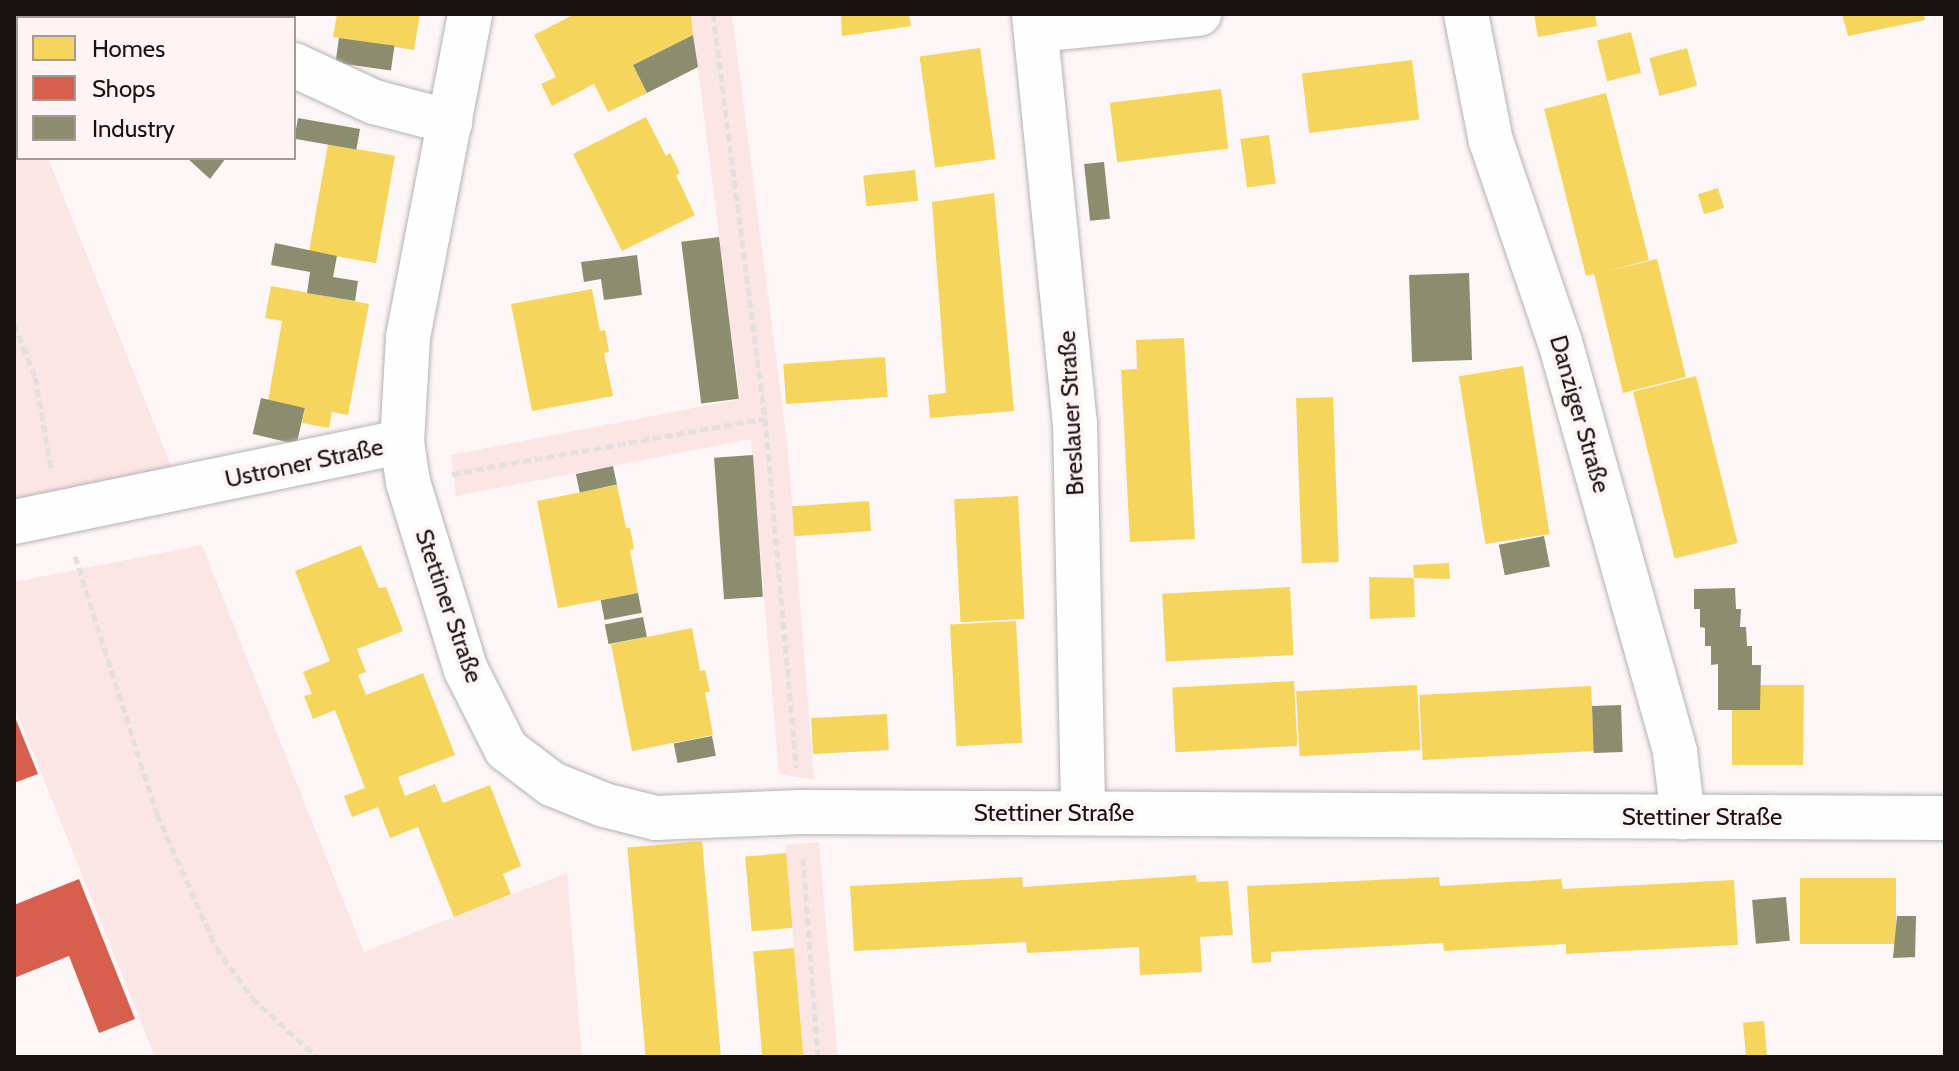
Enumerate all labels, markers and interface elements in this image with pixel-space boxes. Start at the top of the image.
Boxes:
legend [16,16,296,160]
text: Homes [92,34,165,63]
text: Shops [92,74,155,103]
text: Industry [92,114,175,143]
street label: Breslauer Straße [1052,330,1090,496]
street label: Danziger Straße [1544,332,1616,496]
street label: Ustroner Straße [222,432,386,494]
street label: Stettiner Straße [409,525,489,687]
street label: Stettiner Straße [974,799,1134,827]
street label: Stettiner Straße [1622,803,1782,831]

